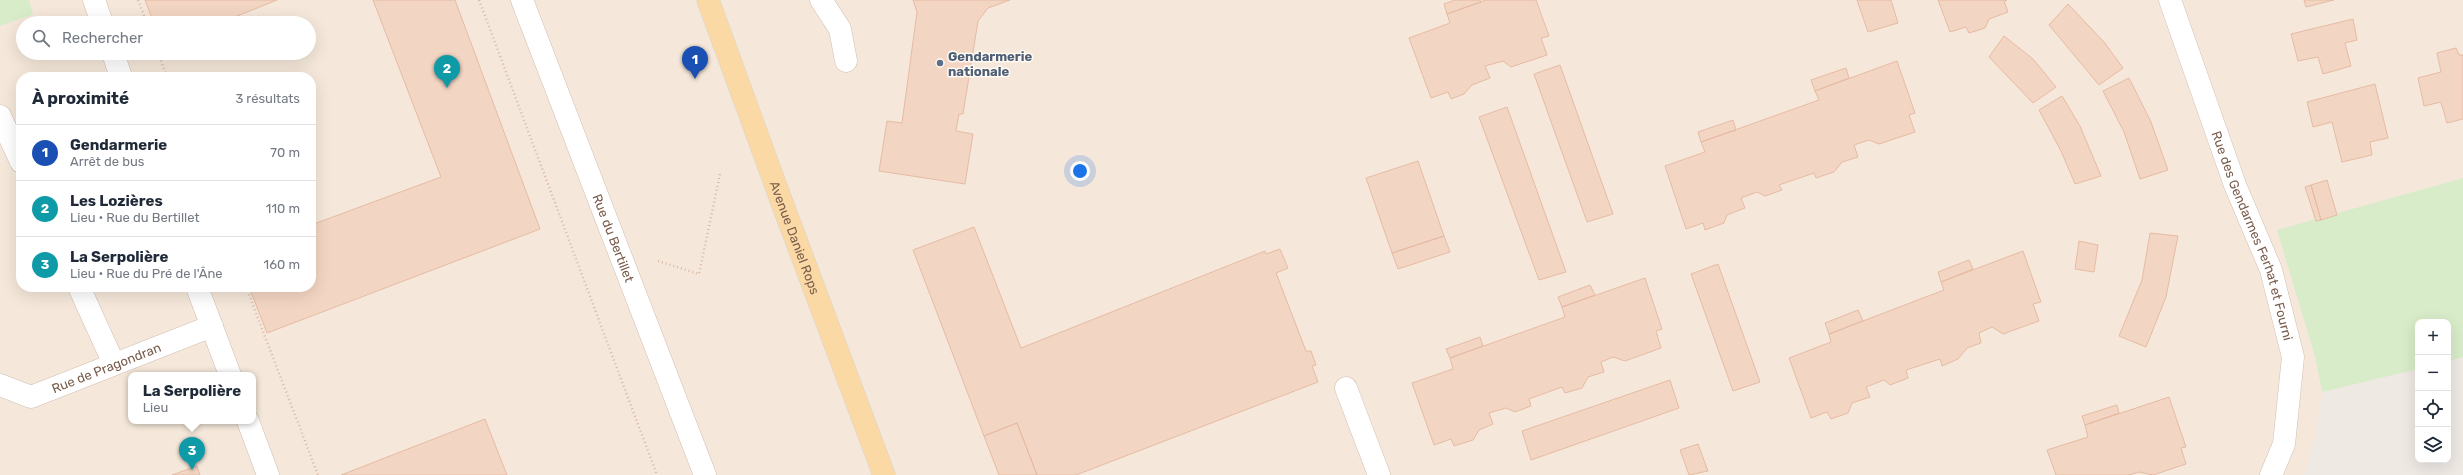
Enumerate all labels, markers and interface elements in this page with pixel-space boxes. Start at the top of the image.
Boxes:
search box [16,16,316,60]
icon: search [30,27,52,49]
text: Rechercher [62,29,143,47]
pin: 1 [682,46,708,79]
place label: Gendarmerie nationale [948,49,1032,79]
pin: 2 [434,55,460,88]
marker: Gendarmerie nationale [935,58,945,68]
text: À proximité [32,88,129,108]
text: 3 résultats [235,91,300,106]
street label: Rue des Gendarmes Ferhat et Fourni [2209,129,2296,342]
text: Gendarmerie [70,136,167,154]
text: 1 [42,145,48,160]
text: 70 m [270,145,300,160]
text: Arrêt de bus [70,154,144,169]
your location [1070,161,1090,181]
street label: Avenue Daniel Rops [767,179,823,297]
text: Les Lozières [70,192,163,210]
street label: Rue du Bertillet [590,192,637,284]
text: 2 [41,201,49,216]
text: 110 m [266,201,300,216]
text: Lieu · Rue du Bertillet [70,210,200,225]
text: La Serpolière [70,248,168,266]
text: 3 [41,257,49,272]
text: 160 m [264,257,300,272]
text: Lieu · Rue du Pré de l'Âne [70,266,223,281]
map controls [2415,319,2451,463]
button: + [2415,319,2451,355]
street label: Rue de Pragondran [49,339,163,396]
button: − [2415,355,2451,391]
popup [128,372,256,424]
text: La Serpolière [143,382,241,400]
button: locate [2415,391,2451,427]
text: Lieu [143,400,168,415]
button: layers [2415,427,2451,463]
pin: 3 [179,437,205,470]

